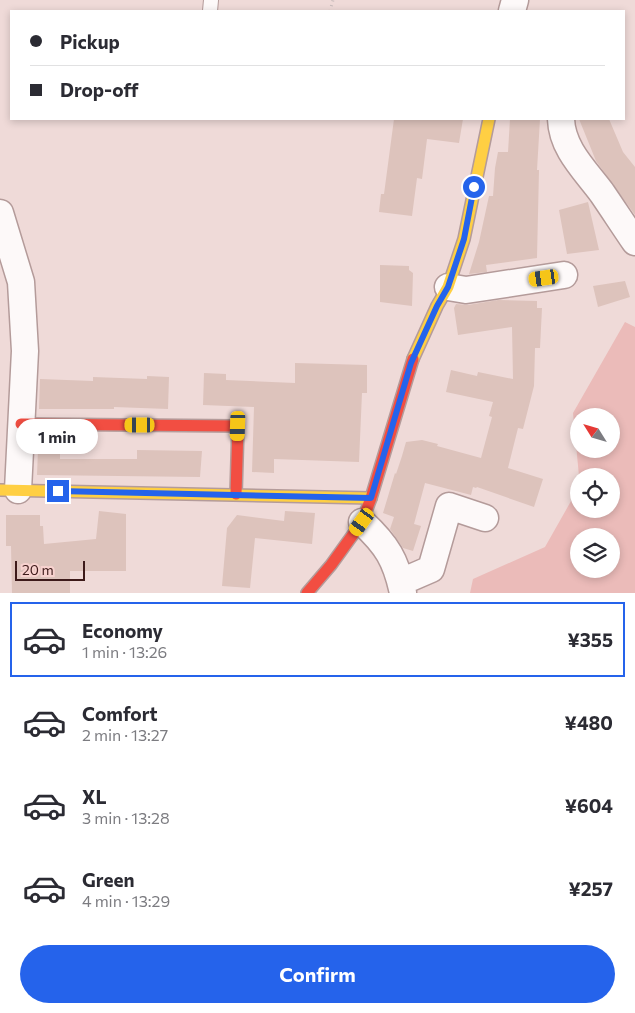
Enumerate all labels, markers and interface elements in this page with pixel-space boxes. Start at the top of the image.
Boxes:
text: Pickup [60,30,120,53]
text: Drop-off [60,78,139,101]
route start [463,176,485,198]
car [528,268,559,288]
north arrow [570,408,620,458]
map controls [570,408,620,578]
car [229,411,246,441]
callout: 1 min [17,418,99,454]
car [125,418,155,433]
text: 1 min [38,427,76,446]
button: locate [570,468,620,518]
route end [47,480,69,502]
car [347,505,376,539]
button: layers [570,528,620,578]
scale bar [15,558,85,581]
text: 20 m [22,561,54,578]
icon: car [22,617,67,662]
text: Economy [82,619,163,642]
text: ¥355 [568,628,613,651]
text: 1 min · 13:26 [82,642,167,661]
icon: car [22,700,67,745]
text: Comfort [82,702,158,725]
text: ¥480 [565,711,613,734]
text: 2 min · 13:27 [82,725,168,744]
icon: car [22,783,67,828]
text: XL [82,785,107,808]
text: ¥604 [565,794,613,817]
text: 3 min · 13:28 [82,808,170,827]
icon: car [22,866,67,911]
text: Green [82,868,134,891]
text: ¥257 [568,877,613,900]
text: 4 min · 13:29 [82,891,170,910]
button: Confirm [20,945,615,1003]

